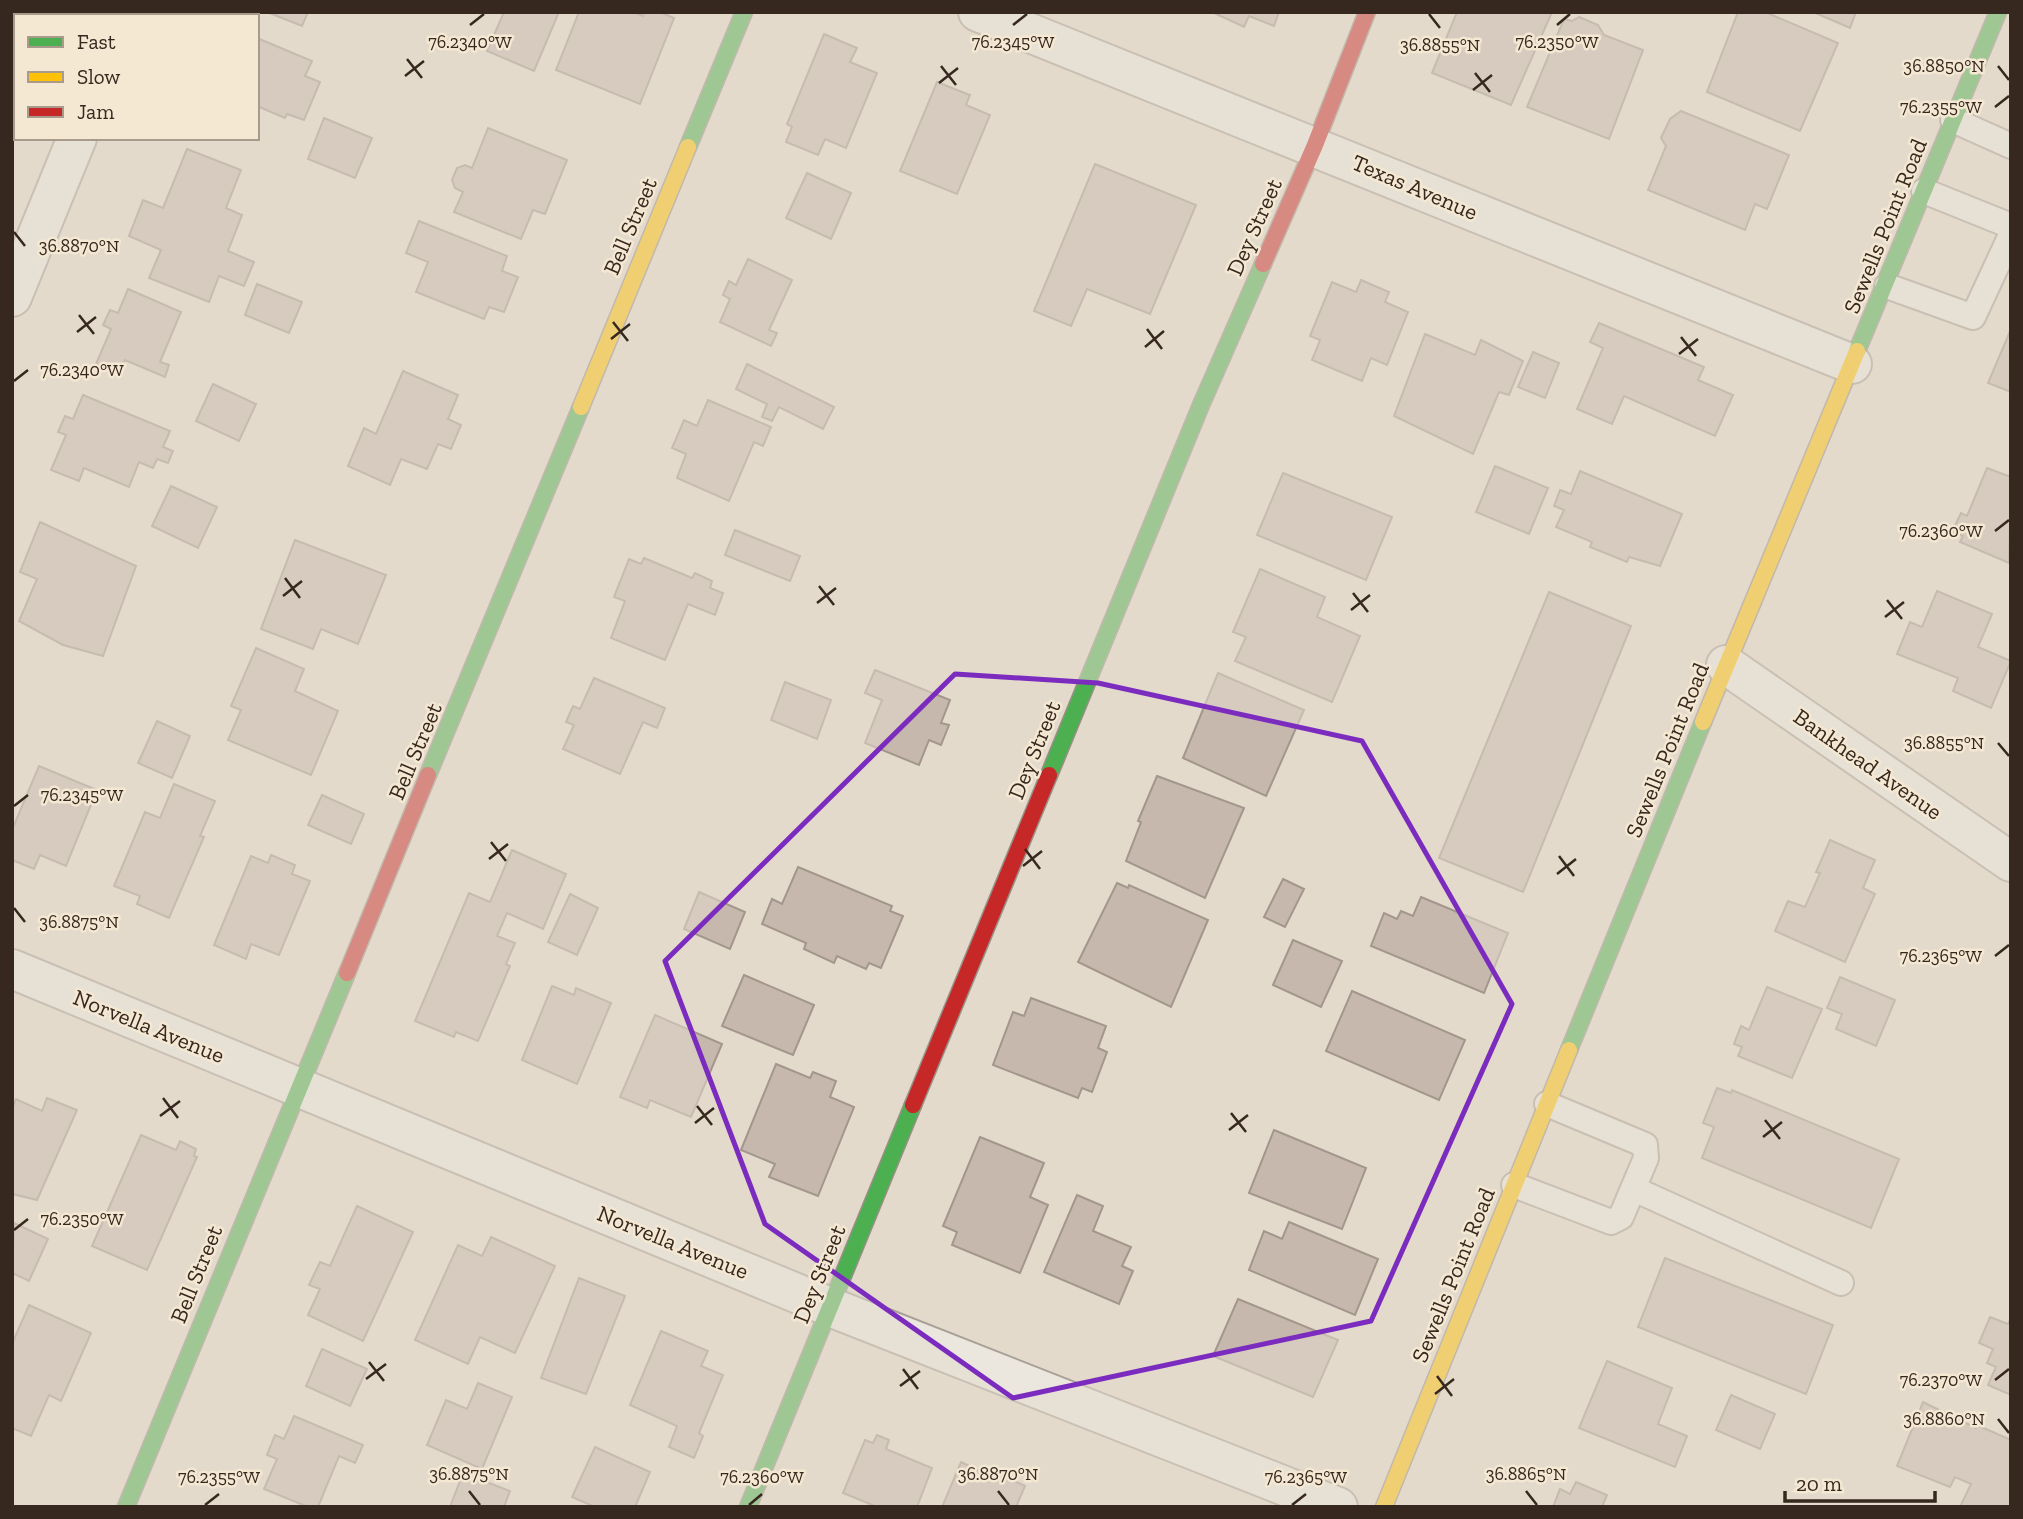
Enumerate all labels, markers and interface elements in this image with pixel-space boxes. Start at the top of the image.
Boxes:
legend [14,14,259,140]
text: Fast [77,29,116,54]
text: 76.2340°W [428,31,512,53]
text: 76.2345°W [972,31,1054,53]
text: 76.2350°W [1515,31,1599,53]
text: 36.8855°N [1400,34,1480,56]
text: 36.8850°N [1903,55,1985,77]
text: Slow [77,64,120,89]
text: 76.2355°W [1900,96,1982,118]
text: Jam [77,99,114,124]
street label: Sewells Point Road [1837,134,1933,317]
street label: Texas Avenue [1348,148,1482,226]
street label: Bell Street [597,173,663,279]
street label: Dey Street [1220,174,1288,280]
text: 36.8870°N [39,235,119,257]
text: 76.2340°W [40,359,124,381]
text: 76.2360°W [1899,520,1983,542]
street label: Sewells Point Road [1619,658,1715,841]
street label: Dey Street [1002,696,1067,803]
street label: Bell Street [382,698,448,804]
street label: Bankhead Avenue [1788,702,1948,826]
text: 36.8855°N [1904,732,1984,754]
text: 76.2345°W [41,784,123,806]
text: 36.8875°N [39,911,119,933]
text: 76.2365°W [1900,945,1982,967]
street label: Norvella Avenue [69,983,229,1069]
street label: Sewells Point Road [1405,1183,1501,1366]
street label: Norvella Avenue [593,1199,753,1285]
text: 76.2350°W [40,1208,124,1230]
street label: Dey Street [787,1220,852,1327]
street label: Bell Street [164,1221,228,1327]
text: 76.2370°W [1900,1369,1982,1391]
text: 36.8860°N [1903,1408,1985,1430]
scale bar [1785,1460,1936,1504]
text: 36.8875°N [429,1463,509,1485]
text: 36.8870°N [958,1463,1038,1485]
text: 36.8865°N [1486,1463,1566,1485]
text: 76.2355°W [178,1466,260,1488]
text: 76.2360°W [720,1466,804,1488]
text: 76.2365°W [1265,1466,1347,1488]
text: 20 m [1796,1471,1842,1496]

